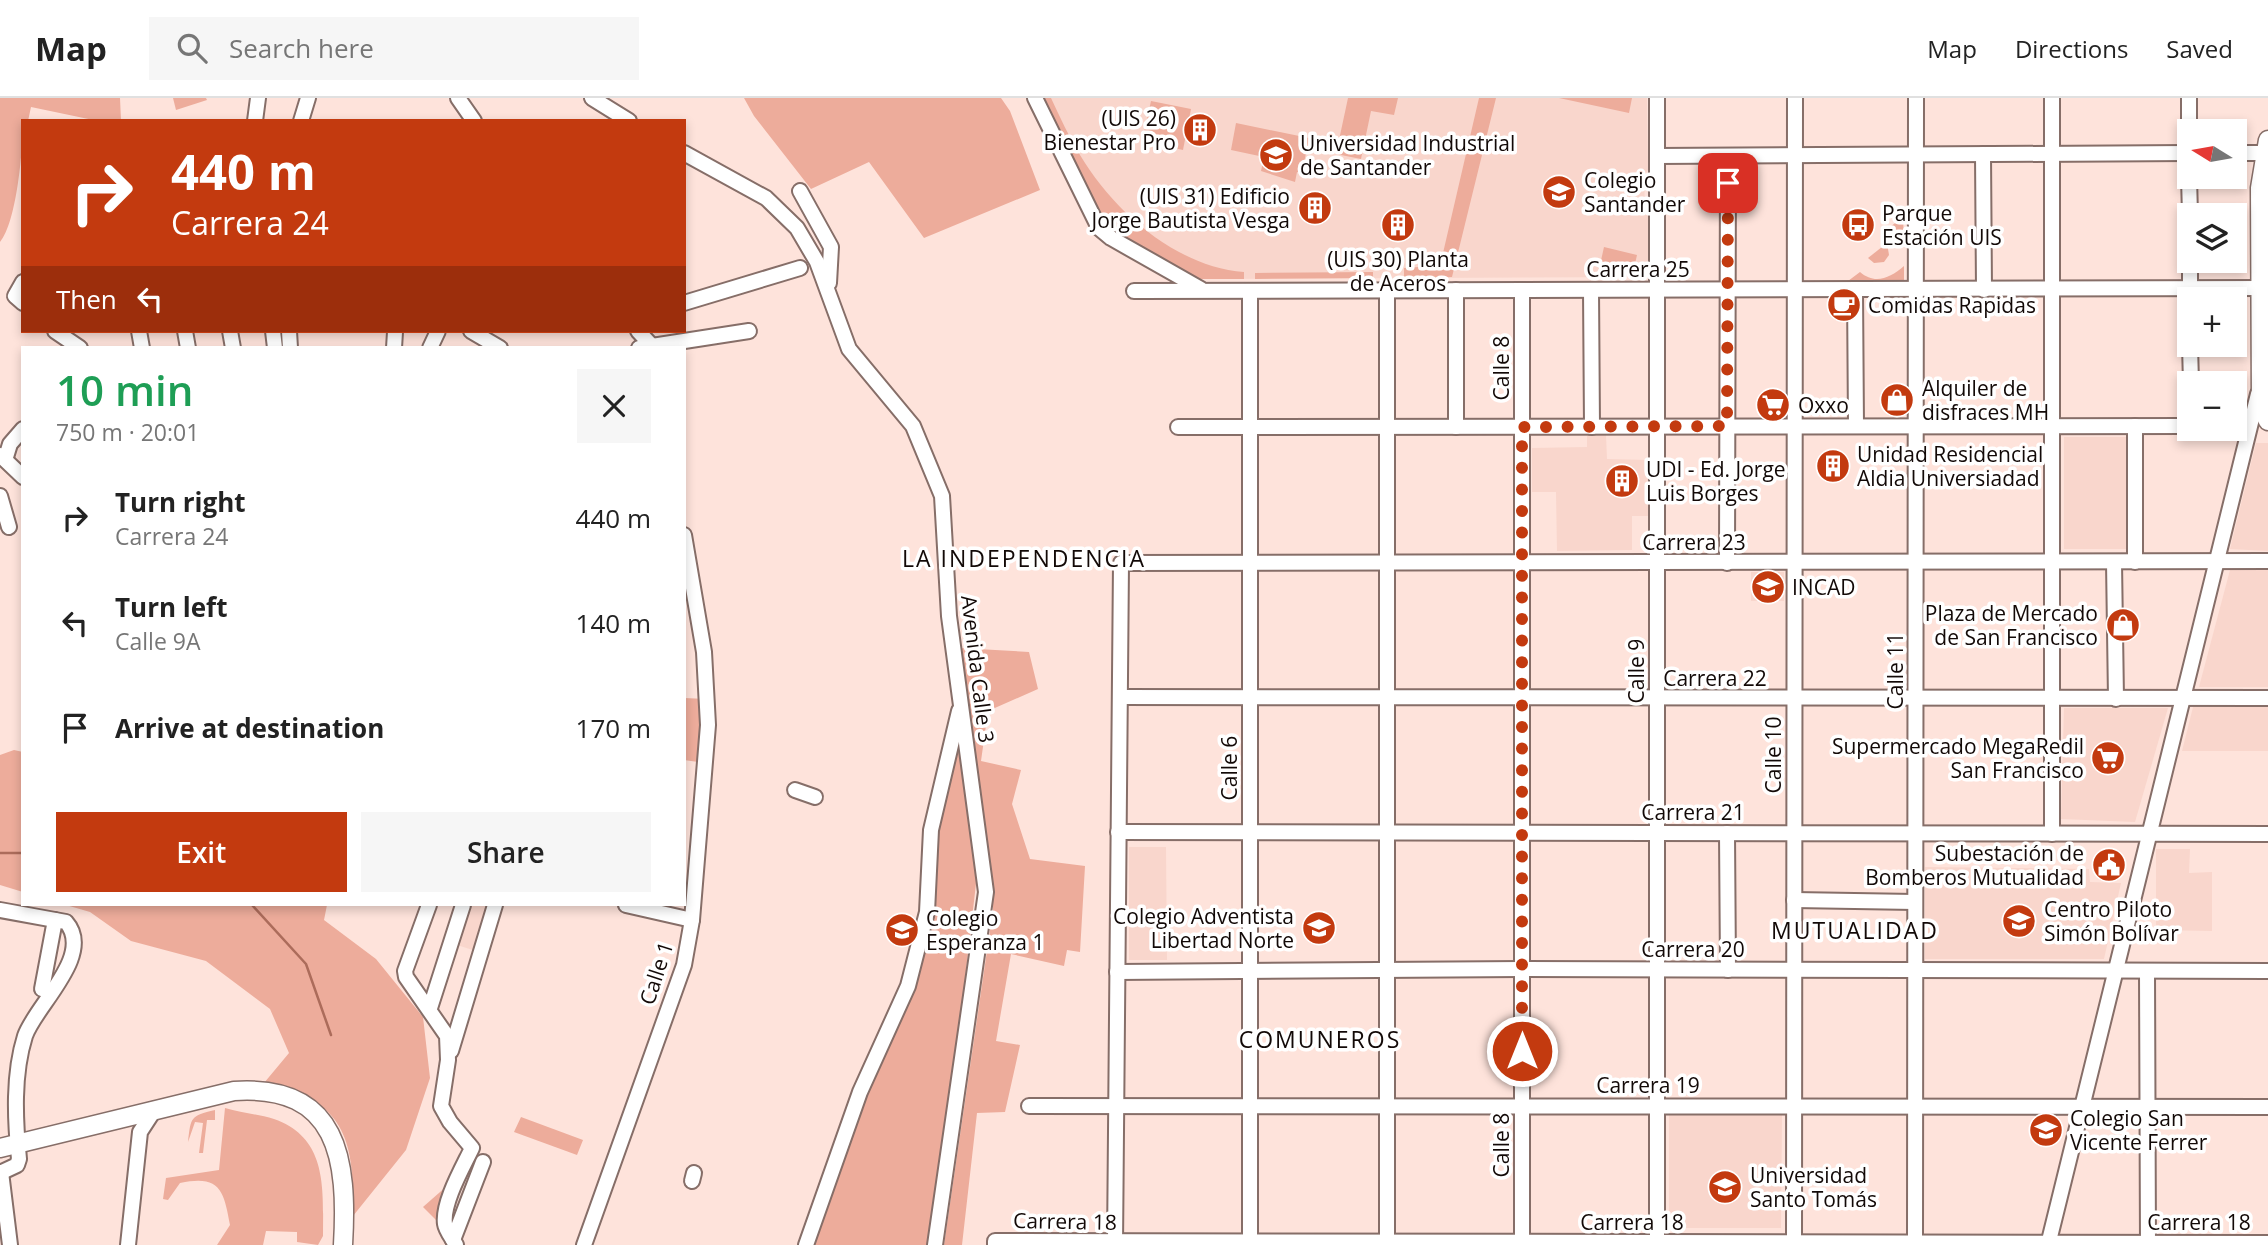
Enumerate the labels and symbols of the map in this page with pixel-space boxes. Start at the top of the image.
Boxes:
place label: (UIS 26) Bienestar Pro [1044,104,1176,156]
building icon: (UIS 26) Bienestar Pro [1181,111,1219,149]
north arrow [2177,119,2247,189]
place label: Universidad Industrial de Santander [1300,129,1515,181]
school or university icon: Universidad Industrial de Santander [1257,136,1295,174]
pin [1698,153,1758,213]
place label: Colegio Santander [1584,166,1686,218]
school or university icon: Colegio Santander [1540,173,1578,211]
place label: (UIS 31) Edificio Jorge Bautista Vesga [1090,182,1290,234]
building icon: (UIS 31) Edificio Jorge Bautista Vesga [1296,189,1334,227]
place label: Parque Estación UIS [1882,199,2002,251]
building icon: (UIS 30) Planta de Aceros [1379,206,1417,244]
bus stop icon: Parque Estación UIS [1839,206,1877,244]
place label: (UIS 30) Planta de Aceros [1327,245,1469,297]
street label: Carrera 25 [1586,255,1690,283]
cafe icon: Comidas Rapidas [1825,286,1863,324]
place label: Comidas Rapidas [1868,291,2036,319]
street label: Calle 8 [1487,336,1515,400]
place label: Alquiler de disfraces MH [1922,374,2049,426]
shop icon: Alquiler de disfraces MH [1878,381,1916,419]
supermarket icon: Oxxo [1754,386,1792,424]
place label: Oxxo [1798,391,1849,419]
place label: Unidad Residencial Aldia Universiadad [1857,440,2043,492]
building icon: Unidad Residencial Aldia Universiadad [1814,447,1852,485]
place label: UDI - Ed. Jorge Luis Borges [1646,455,1786,507]
building icon: UDI - Ed. Jorge Luis Borges [1603,462,1641,500]
street label: Carrera 23 [1642,528,1746,556]
district label: LA INDEPENDENCIA [902,542,1146,574]
school or university icon: INCAD [1749,568,1787,606]
place label: INCAD [1792,573,1855,601]
street label: Avenida Calle 3 [955,594,1001,744]
place label: Plaza de Mercado de San Francisco [1925,599,2098,651]
shop icon: Plaza de Mercado de San Francisco [2104,606,2142,644]
street label: Calle 11 [1881,633,1909,709]
street label: Calle 9 [1622,639,1650,703]
street label: Carrera 22 [1663,664,1767,692]
street label: Calle 10 [1759,717,1787,793]
place label: Supermercado MegaRedil San Francisco [1832,732,2084,784]
street label: Calle 6 [1215,736,1243,800]
supermarket icon: Supermercado MegaRedil San Francisco [2089,739,2127,777]
street label: Carrera 21 [1641,798,1745,826]
place label: Subestación de Bomberos Mutualidad [1865,839,2084,891]
public building icon: Subestación de Bomberos Mutualidad [2090,846,2128,884]
place label: Centro Piloto Simón Bolívar [2044,895,2179,947]
place label: Colegio Adventista Libertad Norte [1113,902,1294,954]
school or university icon: Centro Piloto Simón Bolívar [2000,902,2038,940]
place label: Colegio Esperanza 1 [926,904,1044,956]
school or university icon: Colegio Adventista Libertad Norte [1300,909,1338,947]
school or university icon: Colegio Esperanza 1 [883,911,921,949]
district label: MUTUALIDAD [1771,914,1939,946]
street label: Carrera 20 [1641,935,1745,963]
street label: Calle 1 [633,938,679,1008]
position arrow [1485,1014,1559,1088]
district label: COMUNEROS [1239,1023,1401,1055]
street label: Carrera 19 [1596,1071,1700,1099]
place label: Colegio San Vicente Ferrer [2070,1104,2208,1156]
school or university icon: Colegio San Vicente Ferrer [2027,1111,2065,1149]
street label: Calle 8 [1487,1113,1515,1177]
place label: Universidad Santo Tomás [1750,1161,1877,1213]
school or university icon: Universidad Santo Tomás [1706,1168,1744,1206]
street label: Carrera 18 [1013,1206,1117,1236]
street label: Carrera 18 [1580,1208,1684,1236]
street label: Carrera 18 [2147,1208,2251,1236]

